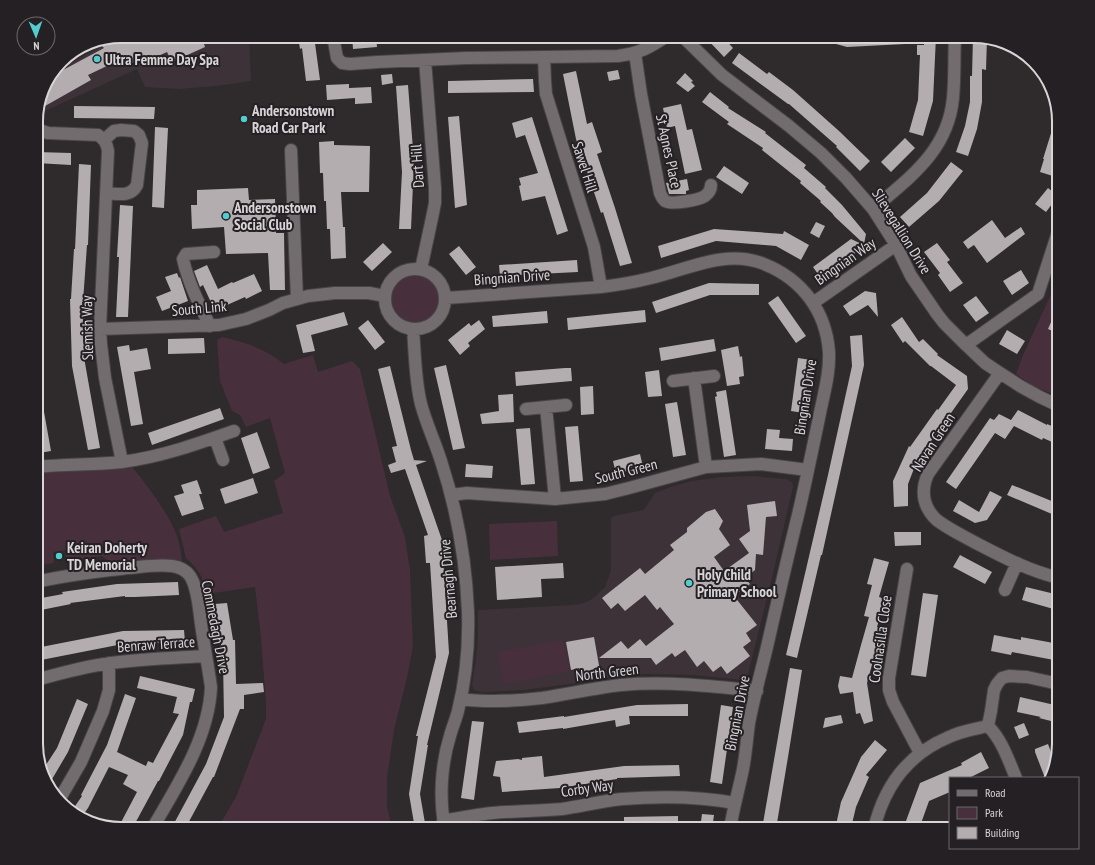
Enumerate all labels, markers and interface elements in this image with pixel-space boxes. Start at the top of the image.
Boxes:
north arrow [16,16,56,56]
text: N [33,39,40,53]
place label: Ultra Femme Day Spa [105,50,219,69]
marker: Ultra Femme Day Spa [92,54,102,64]
place label: Andersonstown Road Car Park [251,101,335,137]
street label: St Agnes Place [652,112,686,190]
marker: Andersonstown Road Car Park [239,114,249,124]
street label: Sawel Hill [568,139,602,195]
street label: Dart Hill [406,143,428,189]
street label: Slievegallion Drive [868,185,936,277]
place label: Andersonstown Social Club [233,198,317,234]
marker: Andersonstown Social Club [221,211,231,221]
street label: Bingnian Way [811,233,879,289]
street label: Bingnian Drive [473,265,551,289]
street label: Slemish Way [77,295,97,361]
street label: South Link [171,296,228,320]
street label: Bingnian Drive [790,358,820,436]
street label: Navan Green [907,409,959,475]
street label: South Green [593,454,659,488]
place label: Keiran Doherty TD Memorial [67,538,148,574]
street label: Bearnagh Drive [435,539,461,619]
marker: Keiran Doherty TD Memorial [54,551,64,561]
place label: Holy Child Primary School [697,565,777,601]
marker: Holy Child Primary School [684,578,694,588]
street label: Commedagh Drive [198,579,234,675]
street label: Coolnasilla Close [864,594,896,684]
street label: Benraw Terrace [116,632,196,656]
street label: North Green [574,659,640,685]
street label: Bingnian Drive [720,674,754,752]
street label: Corby Way [560,775,615,801]
legend [949,777,1079,849]
text: Road [985,785,1005,800]
text: Park [985,805,1003,820]
text: Building [985,825,1020,840]

